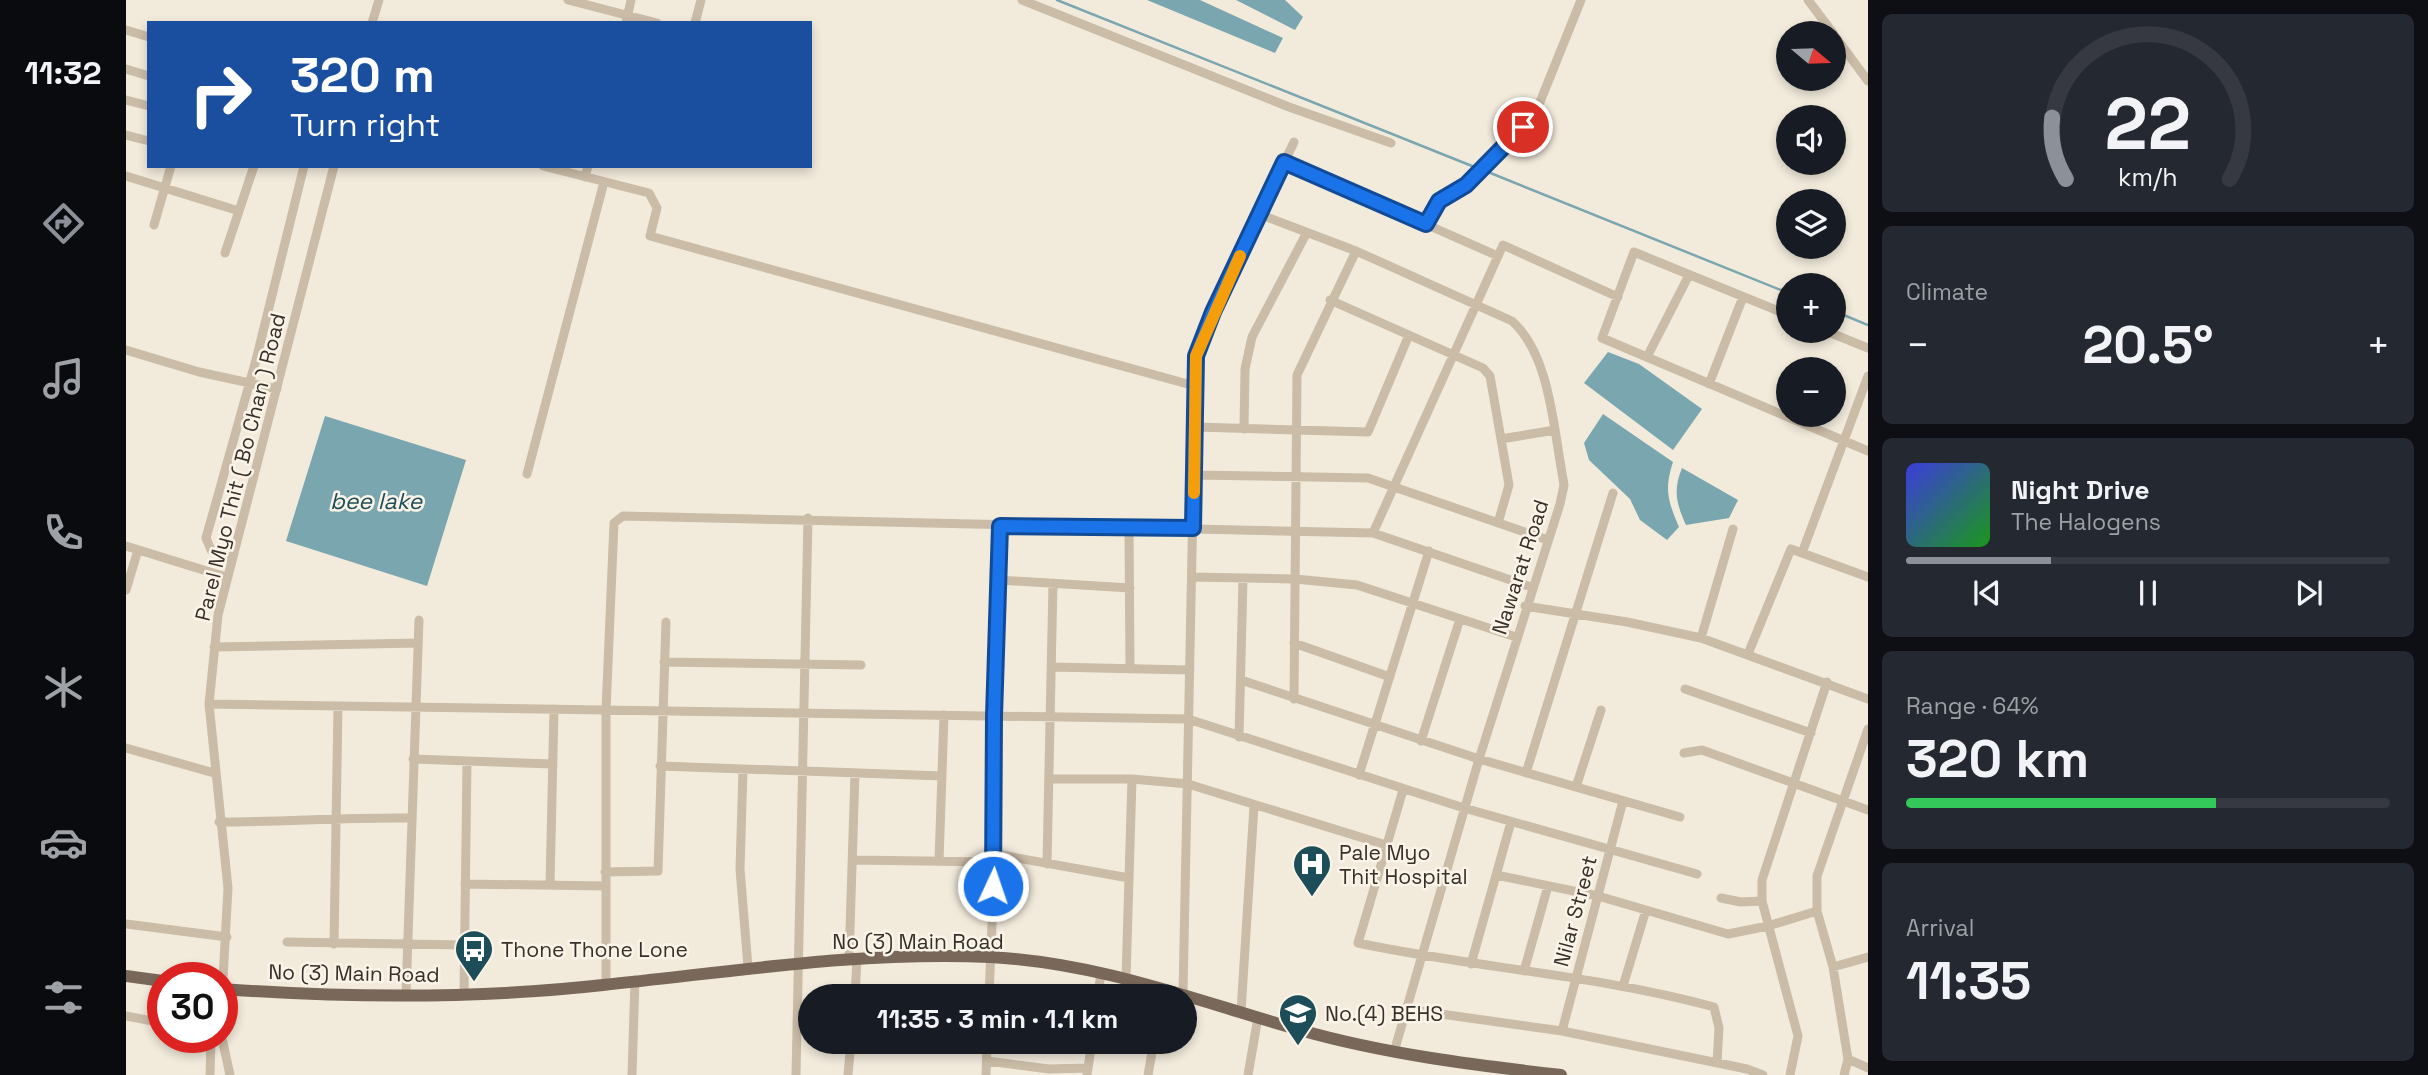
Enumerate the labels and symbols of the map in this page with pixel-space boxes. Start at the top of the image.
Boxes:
north arrow [1776,21,1846,91]
pin [1493,97,1553,157]
street label: Parel Myo Thit ( Bo Chan ) Road [189,310,291,624]
water label: bee lake [330,486,423,516]
street label: Nawarat Road [1486,496,1554,638]
place label: Pale Myo Thit Hospital [1339,839,1468,890]
hospital icon: Pale Myo Thit Hospital [1291,843,1333,898]
position arrow [956,849,1030,923]
street label: Nilar Street [1547,853,1603,969]
bus stop icon: Thone Thone Lone [453,928,495,983]
street label: No (3) Main Road [832,928,1004,955]
place label: Thone Thone Lone [501,936,688,963]
street label: No (3) Main Road [268,958,440,988]
speed limit sign: 30 [147,962,238,1053]
school or university icon: No.(4) BEHS [1277,992,1319,1047]
place label: No.(4) BEHS [1325,1000,1443,1027]

